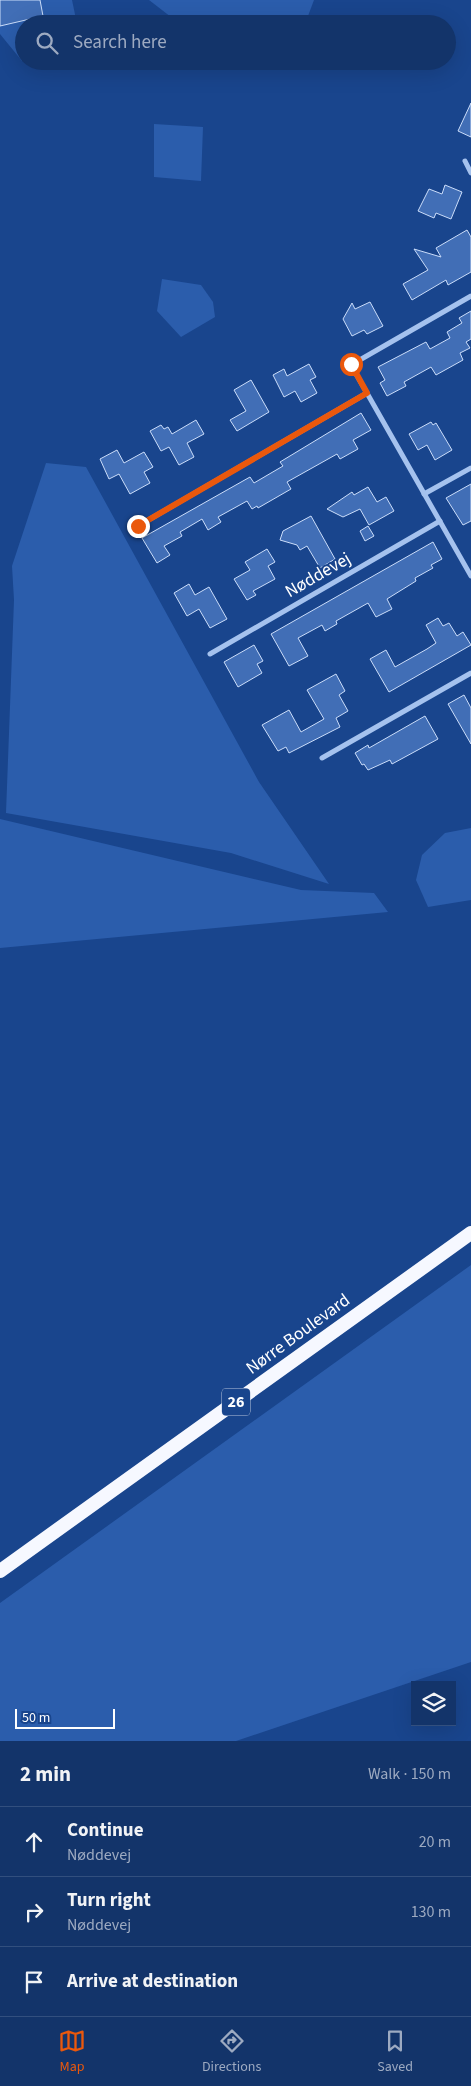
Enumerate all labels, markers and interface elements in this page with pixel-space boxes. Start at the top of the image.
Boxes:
search box [15,15,456,70]
icon: search [33,29,61,57]
text: Search here [73,29,167,56]
route start [340,353,363,376]
route end [127,515,150,538]
street label: Nøddevej [281,546,355,604]
street label: Nørre Boulevard [241,1288,355,1380]
road number: 26 [222,1388,250,1415]
map controls [411,1681,456,1726]
button: layers [411,1681,456,1726]
scale bar [15,1706,115,1729]
text: 50 m [22,1708,50,1728]
text: 2 min [20,1759,71,1789]
text: Walk · 150 m [368,1763,451,1785]
text: Continue [67,1817,144,1844]
icon: ahead [20,1828,48,1856]
text: 20 m [419,1831,451,1853]
text: Nøddevej [67,1844,131,1866]
text: Turn right [67,1887,151,1914]
icon: right [20,1898,48,1926]
text: 130 m [411,1901,451,1923]
text: Nøddevej [67,1914,131,1936]
icon: arrive [20,1968,48,1996]
text: Arrive at destination [67,1968,238,1995]
tab: Map [58,2027,86,2077]
tab: Directions [202,2027,261,2077]
tab: Saved [377,2027,413,2077]

